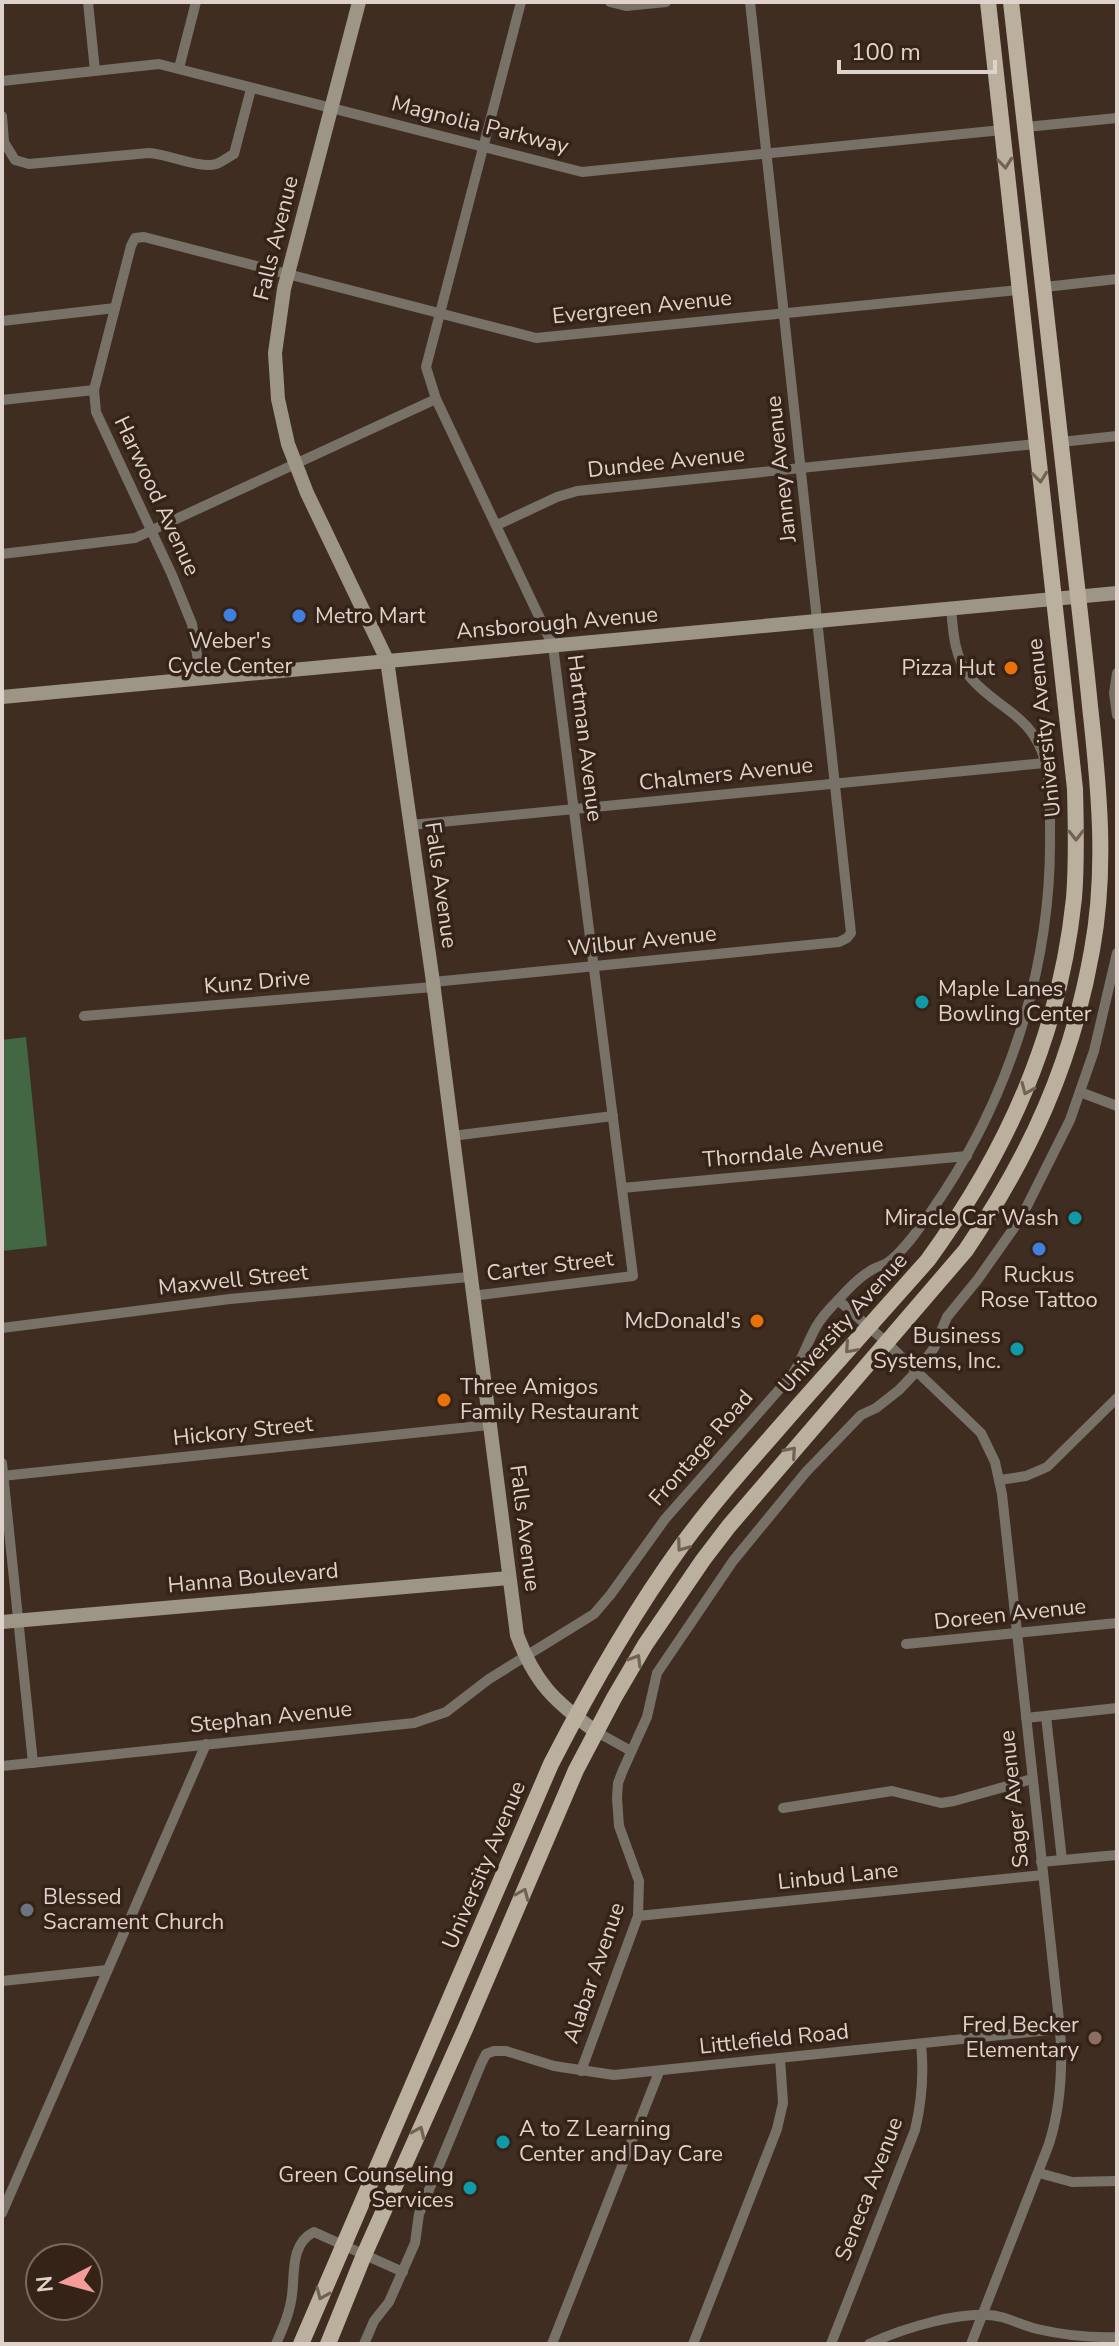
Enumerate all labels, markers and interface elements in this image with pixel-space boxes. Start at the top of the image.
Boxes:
scale bar [839,24,995,74]
text: 100 m [851,36,921,68]
street label: Magnolia Parkway [388,88,572,162]
one-way arrow [997,157,1014,170]
street label: Falls Avenue [246,173,306,303]
street label: Evergreen Avenue [551,283,733,331]
street label: Janney Avenue [758,394,804,545]
street label: Harwood Avenue [107,411,207,581]
street label: Dundee Avenue [586,439,746,485]
one-way arrow [1032,471,1049,484]
street label: Ansborough Avenue [455,599,659,647]
place label: Metro Mart [315,601,426,631]
marker: Weber's Cycle Center [221,606,239,624]
marker: Metro Mart [290,607,308,625]
place label: Weber's Cycle Center [168,626,293,681]
street label: University Avenue [1020,637,1068,819]
street label: Hartman Avenue [560,653,610,823]
place label: Pizza Hut [902,653,995,683]
marker: Pizza Hut [1002,659,1020,677]
street label: Chalmers Avenue [637,750,815,798]
street label: Falls Avenue [417,820,465,950]
one-way arrow [1067,829,1085,842]
street label: Wilbur Avenue [566,918,718,964]
street label: Kunz Drive [203,962,311,1002]
place label: Maple Lanes Bowling Center [938,974,1092,1029]
marker: Maple Lanes Bowling Center [913,993,931,1011]
one-way arrow [1020,1081,1036,1095]
street label: Thorndale Avenue [701,1129,885,1175]
place label: Miracle Car Wash [884,1203,1059,1233]
marker: Miracle Car Wash [1066,1209,1084,1227]
marker: Ruckus Rose Tattoo [1030,1240,1048,1258]
street label: Carter Street [485,1243,615,1289]
street label: University Avenue [772,1246,914,1400]
street label: Maxwell Street [157,1257,310,1303]
place label: Ruckus Rose Tattoo [980,1260,1098,1315]
place label: McDonald's [625,1306,741,1336]
marker: McDonald's [748,1312,766,1330]
place label: Business Systems, Inc. [873,1321,1001,1376]
one-way arrow [846,1339,860,1354]
marker: Business Systems, Inc. [1008,1340,1026,1358]
place label: Three Amigos Family Restaurant [460,1372,639,1427]
street label: Frontage Road [642,1383,760,1513]
marker: Three Amigos Family Restaurant [435,1391,453,1409]
street label: Hickory Street [172,1409,315,1453]
one-way arrow [781,1447,796,1461]
street label: Falls Avenue [502,1463,548,1593]
one-way arrow [677,1537,692,1552]
street label: Hanna Boulevard [166,1556,340,1600]
street label: Doreen Avenue [932,1591,1088,1637]
one-way arrow [626,1655,642,1669]
street label: Stephan Avenue [188,1694,354,1740]
street label: Sager Avenue [992,1729,1036,1869]
street label: University Avenue [435,1776,533,1954]
street label: Linbud Lane [776,1855,900,1897]
place label: Blessed Sacrament Church [43,1882,224,1937]
one-way arrow [513,1888,529,1902]
street label: Alabar Avenue [556,1899,632,2047]
marker: Blessed Sacrament Church [18,1901,36,1919]
place label: Fred Becker Elementary [962,2010,1080,2065]
street label: Littlefield Road [698,2016,850,2062]
marker: Fred Becker Elementary [1086,2029,1104,2047]
street label: Seneca Avenue [828,2113,910,2265]
place label: A to Z Learning Center and Day Care [519,2114,723,2169]
one-way arrow [409,2126,425,2141]
marker: A to Z Learning Center and Day Care [494,2133,512,2151]
place label: Green Counseling Services [278,2160,454,2215]
marker: Green Counseling Services [461,2179,479,2197]
north arrow [24,2242,104,2322]
text: N [29,2274,61,2294]
one-way arrow [316,2286,332,2300]

